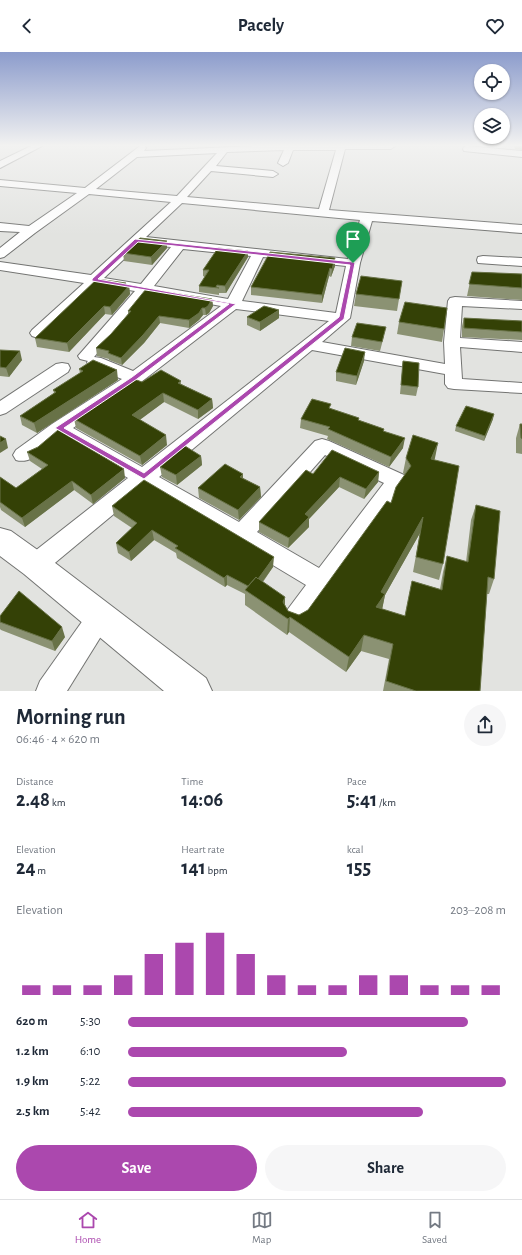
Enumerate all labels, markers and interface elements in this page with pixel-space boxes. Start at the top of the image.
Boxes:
icon: back [16,15,38,37]
icon: heart [484,15,506,37]
text: Pacely [238,17,284,35]
map controls [474,64,510,144]
button: locate [474,64,510,100]
button: layers [474,108,510,144]
pin [336,222,370,263]
icon: arrive [342,228,364,250]
button: share [464,704,506,746]
text: Morning run [16,706,126,728]
text: 06:46 · 4 × 620 m [16,733,100,746]
text: Distance [16,776,53,787]
text: Time [181,776,203,787]
text: Pace [347,776,366,787]
text: 2.48 [16,790,50,810]
text: 14:06 [181,790,223,810]
text: 5:41 [347,790,377,810]
text: km [50,797,66,808]
text: /km [377,797,396,808]
text: Elevation [16,844,56,855]
text: Heart rate [181,844,225,855]
text: kcal [347,844,363,855]
text: 24 [16,858,35,878]
text: 141 [181,858,206,878]
text: 155 [347,858,371,878]
text: m [35,865,46,876]
text: bpm [206,865,228,876]
text: Elevation [16,904,63,917]
text: 203–208 m [450,904,506,917]
text: 620 m [16,1015,48,1028]
text: 5:30 [80,1015,101,1028]
text: 1.2 km [16,1045,49,1058]
text: 6:10 [80,1045,100,1058]
text: 1.9 km [16,1075,49,1088]
text: 5:22 [80,1075,100,1088]
text: 2.5 km [16,1105,50,1118]
text: 5:42 [80,1105,101,1118]
button: Save [16,1145,257,1191]
button: Share [265,1145,506,1191]
tab: Home [75,1209,101,1246]
tab: Map [251,1209,273,1246]
tab: Saved [422,1209,447,1246]

